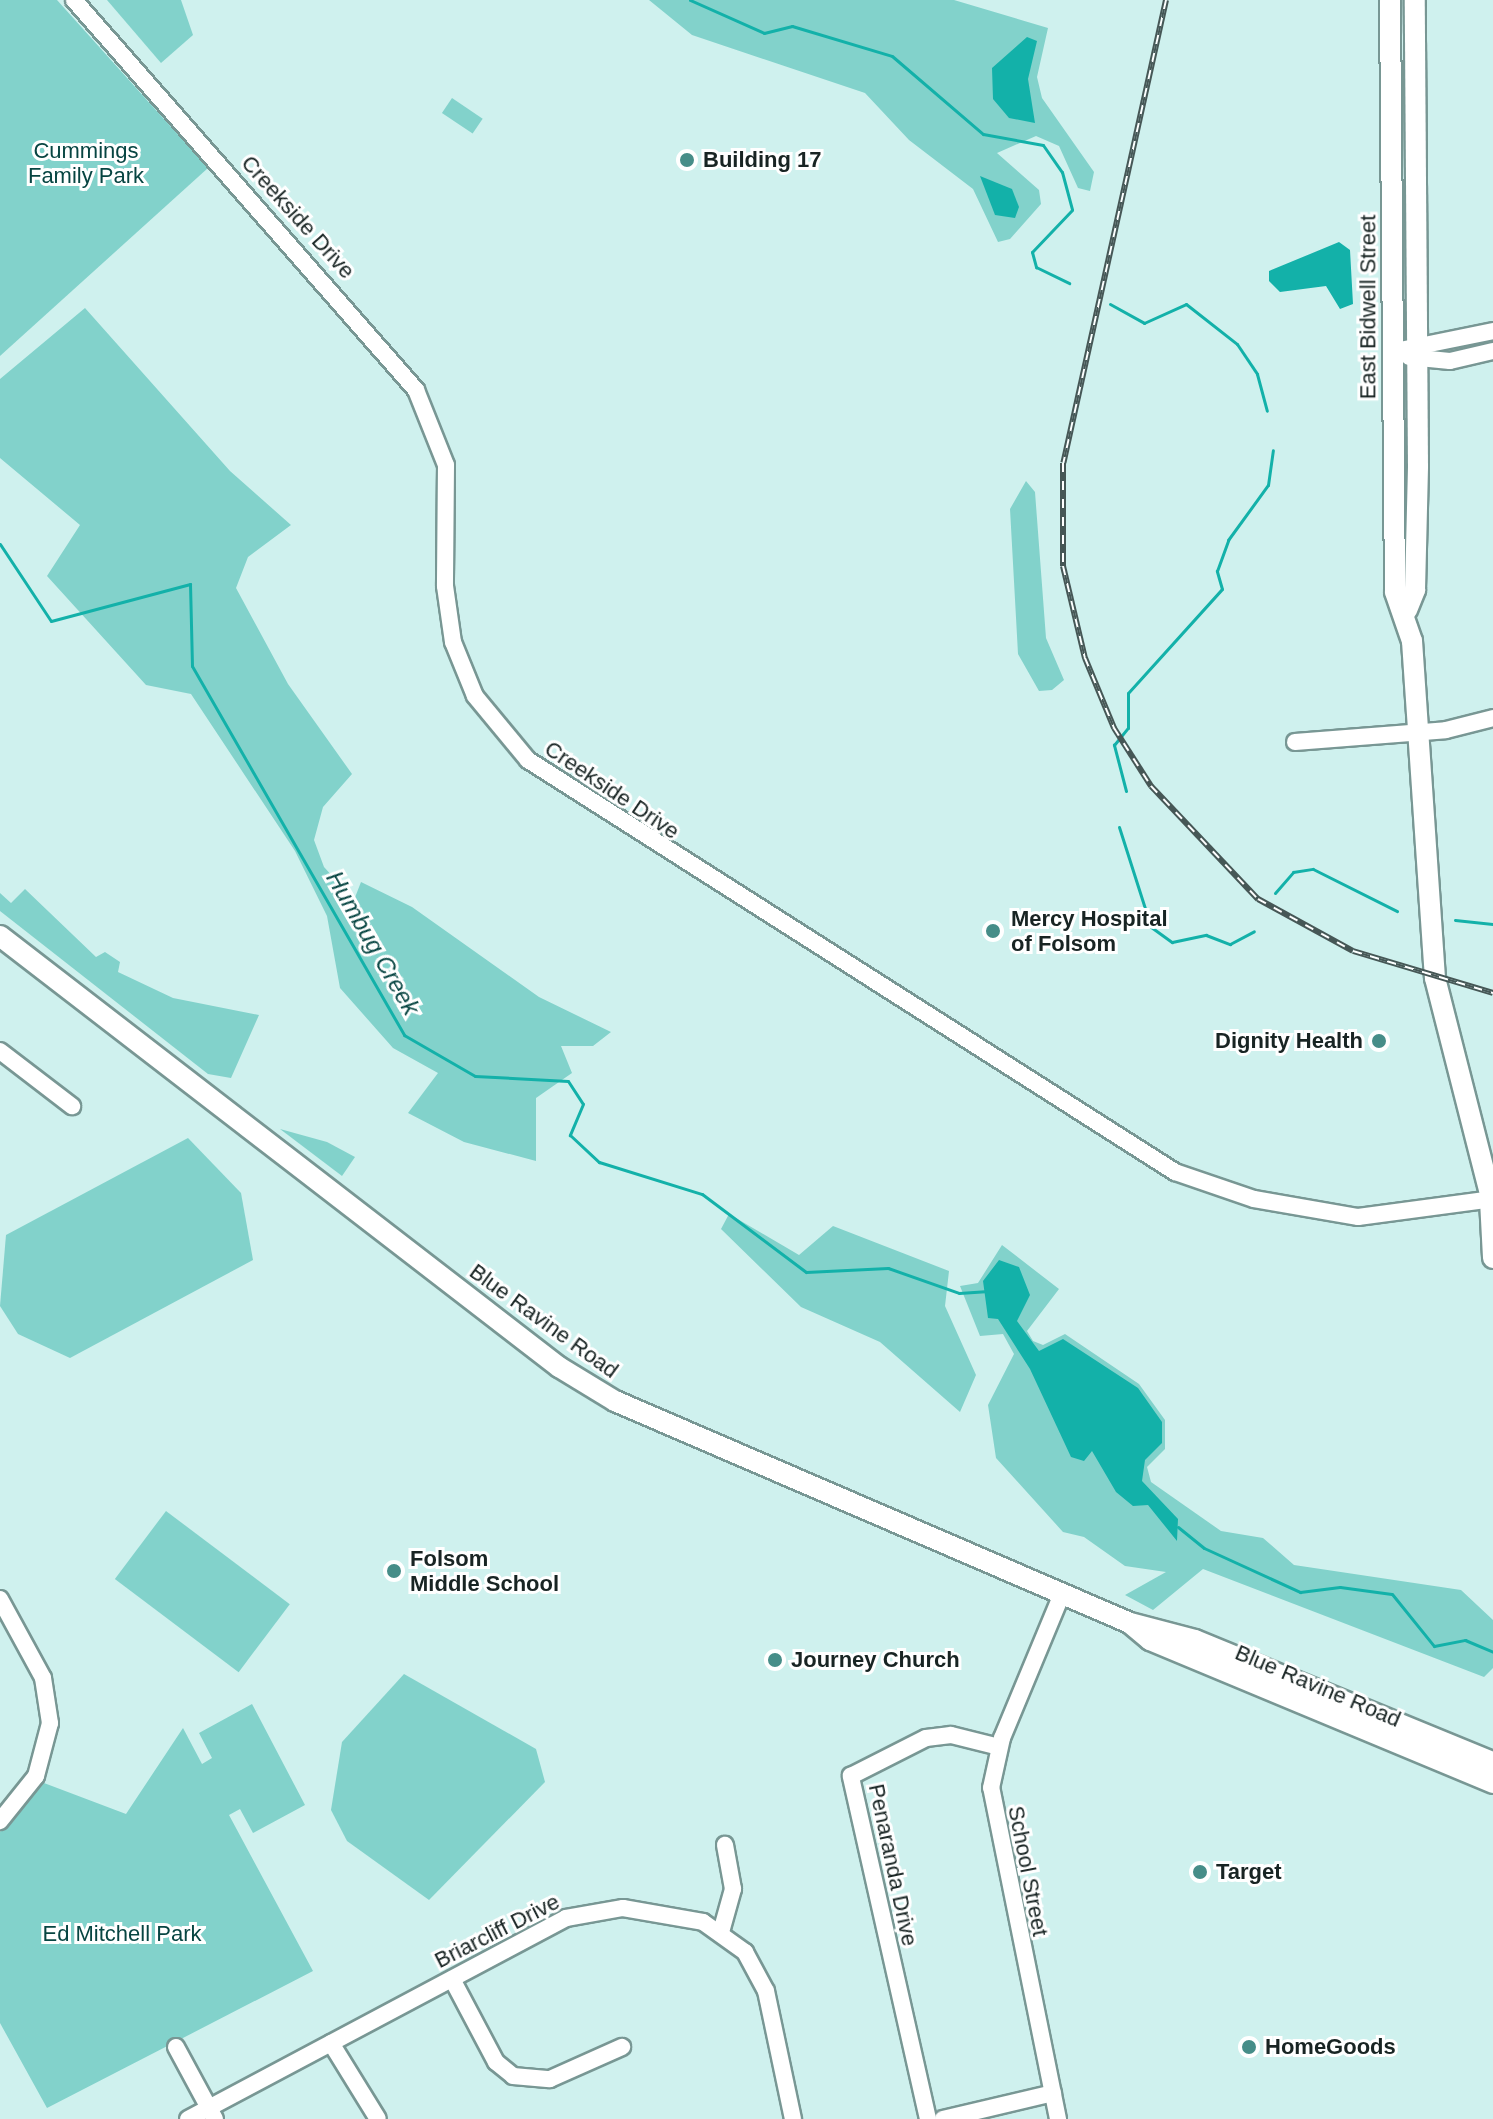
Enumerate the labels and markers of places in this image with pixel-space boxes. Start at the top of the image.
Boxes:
place label: Building 17 [703,147,822,173]
marker: Building 17 [678,151,696,169]
place label: Mercy Hospital of Folsom [1011,905,1167,956]
marker: Mercy Hospital of Folsom [982,920,1004,942]
place label: Dignity Health [1215,1028,1363,1054]
marker: Dignity Health [1370,1032,1388,1050]
place label: Folsom Middle School [410,1545,559,1596]
marker: Folsom Middle School [385,1562,403,1580]
place label: Journey Church [791,1647,960,1673]
marker: Journey Church [766,1651,784,1669]
place label: Target [1216,1859,1282,1885]
marker: Target [1191,1863,1209,1881]
place label: HomeGoods [1265,2034,1396,2060]
marker: HomeGoods [1240,2038,1258,2056]

